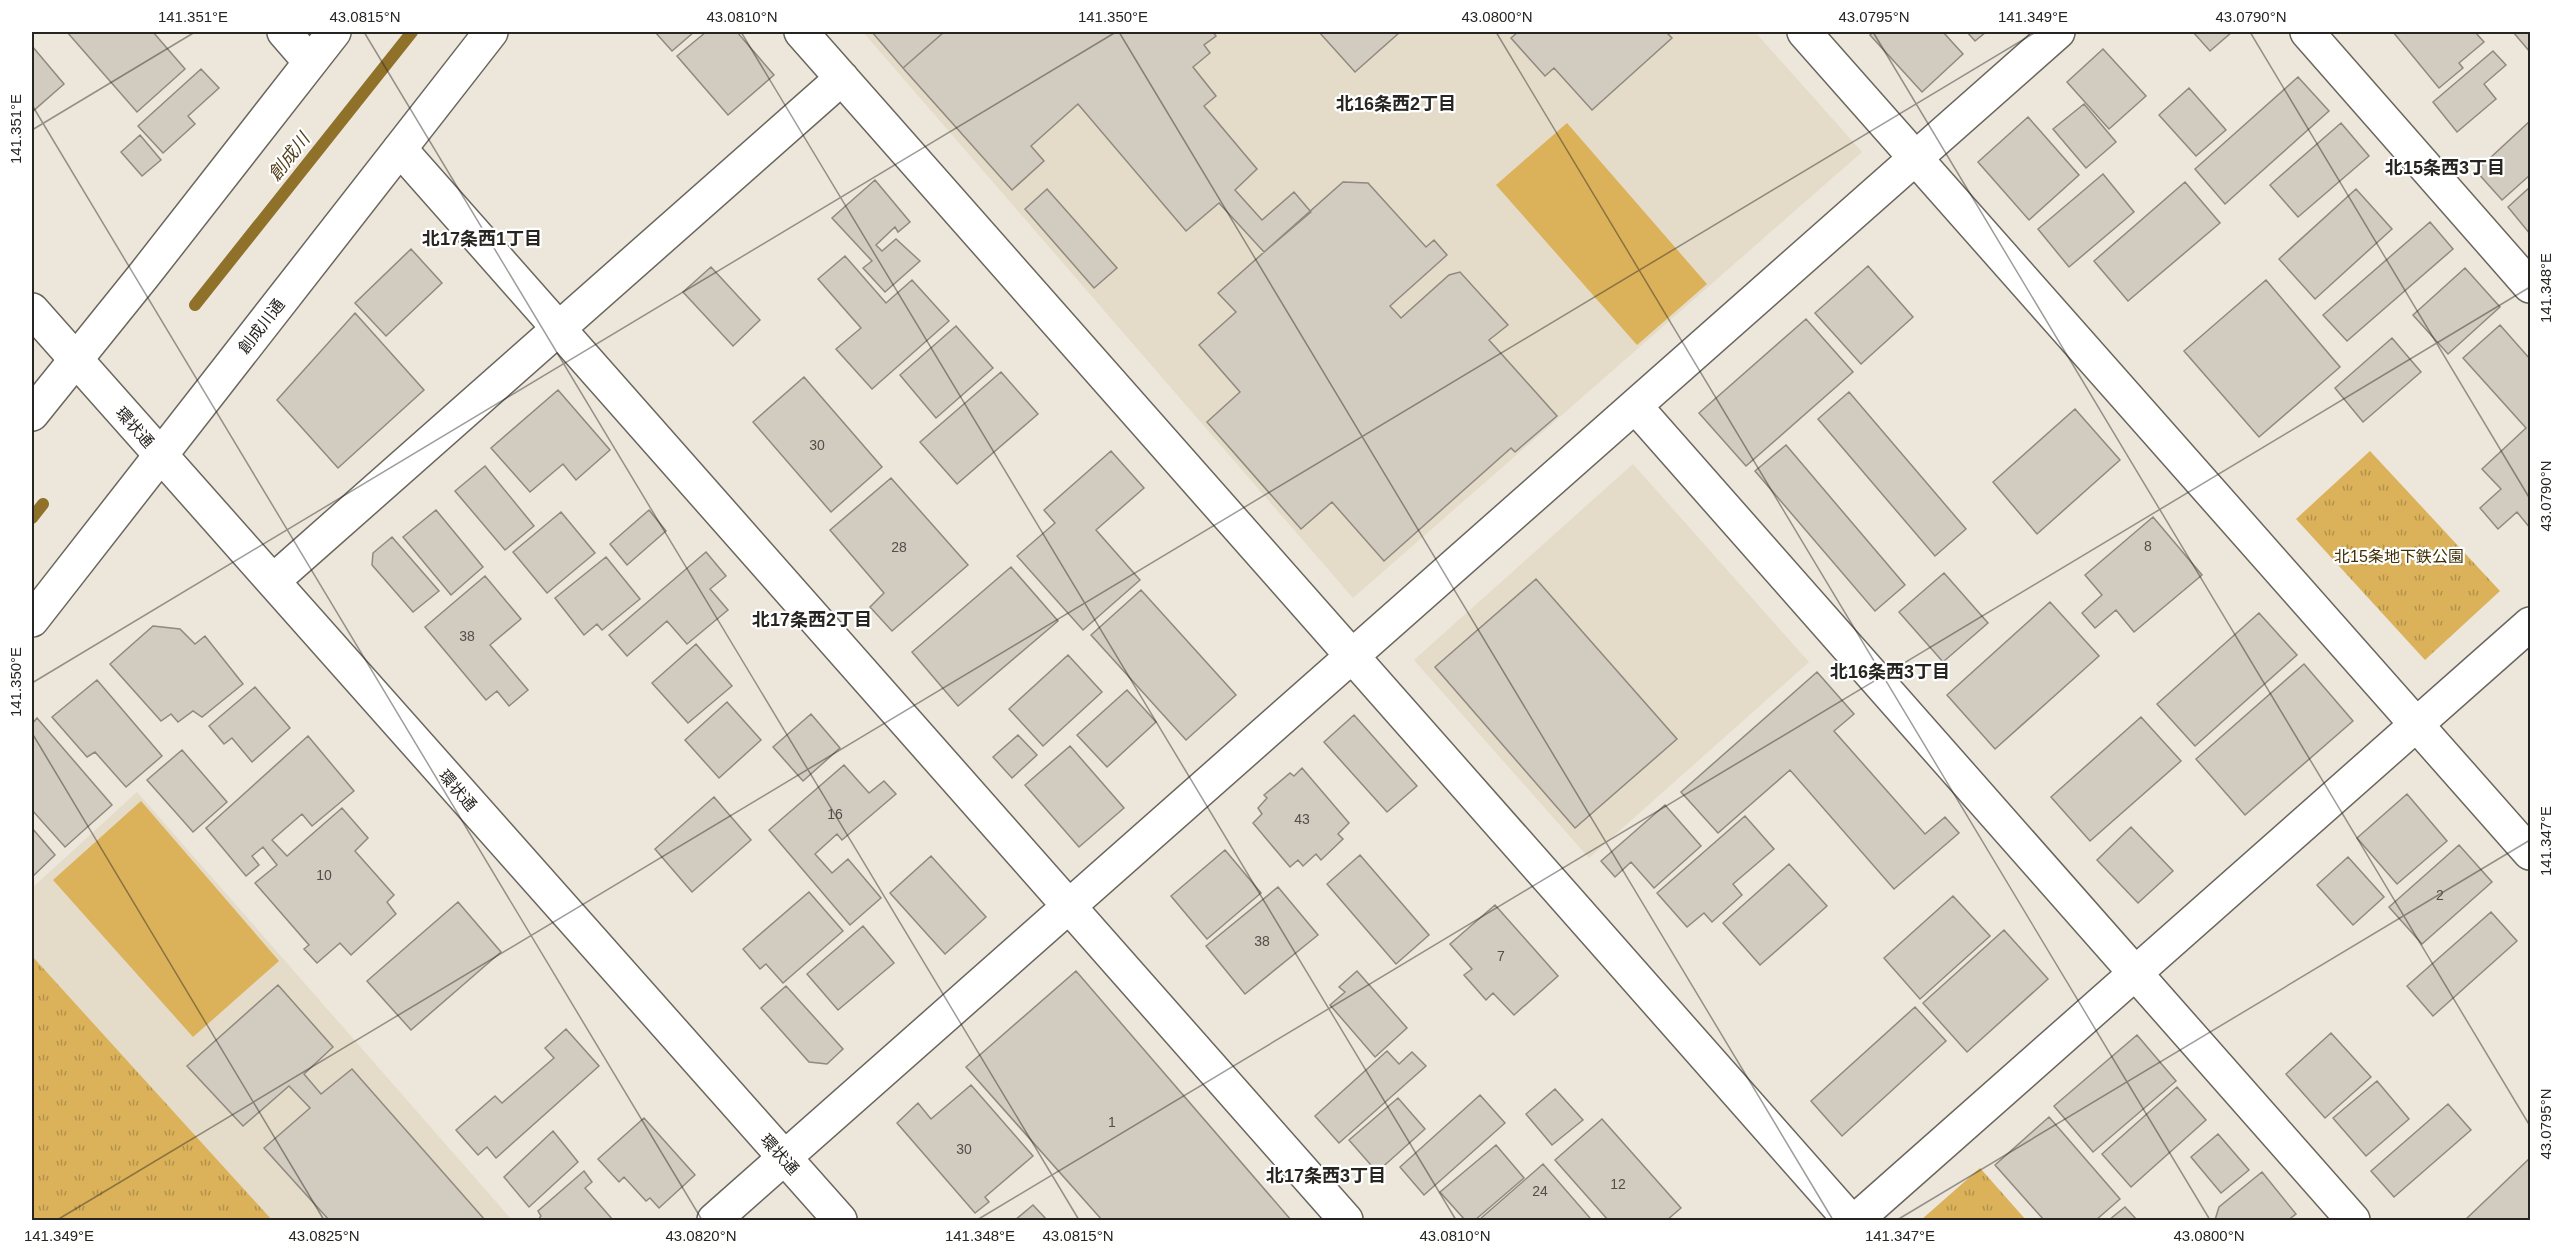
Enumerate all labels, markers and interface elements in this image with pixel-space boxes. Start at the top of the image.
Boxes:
text: 141.351°E [158,8,228,25]
text: 43.0815°N [329,8,401,25]
text: 43.0810°N [706,8,778,25]
text: 141.350°E [1078,8,1148,25]
text: 43.0800°N [1461,8,1533,25]
text: 43.0795°N [1838,8,1910,25]
text: 141.349°E [1998,8,2068,25]
text: 43.0790°N [2215,8,2287,25]
text: 141.351°E [7,94,24,164]
district label: 北16条西2丁目 [1336,94,1456,114]
water label: 創成川 [264,128,315,184]
district label: 北15条西3丁目 [2385,158,2505,178]
district label: 北17条西1丁目 [422,229,542,249]
text: 141.348°E [2537,253,2554,323]
street label: 創成川通 [235,296,288,357]
street label: 環状通 [112,404,157,451]
house number: 30 [809,437,825,453]
text: 43.0790°N [2537,460,2554,532]
house number: 8 [2144,538,2152,554]
house number: 28 [891,539,907,555]
park label: 北15条地下鉄公園 [2334,548,2464,565]
district label: 北17条西2丁目 [752,610,872,630]
house number: 38 [459,628,475,644]
text: 141.350°E [7,647,24,717]
district label: 北16条西3丁目 [1830,662,1950,682]
street label: 環状通 [435,767,480,814]
house number: 16 [827,806,843,822]
text: 141.347°E [2537,806,2554,876]
house number: 43 [1294,811,1310,827]
house number: 10 [316,867,332,883]
house number: 2 [2436,887,2444,903]
house number: 38 [1254,933,1270,949]
house number: 7 [1497,948,1505,964]
text: 43.0795°N [2537,1088,2554,1160]
house number: 1 [1108,1114,1116,1130]
street label: 環状通 [757,1131,802,1178]
house number: 30 [956,1141,972,1157]
district label: 北17条西3丁目 [1266,1166,1386,1186]
house number: 12 [1610,1176,1626,1192]
house number: 24 [1532,1183,1548,1199]
text: 141.349°E [24,1227,94,1244]
text: 43.0825°N [288,1227,360,1244]
text: 43.0820°N [665,1227,737,1244]
text: 141.348°E [945,1227,1015,1244]
text: 43.0815°N [1042,1227,1114,1244]
text: 43.0810°N [1419,1227,1491,1244]
text: 141.347°E [1865,1227,1935,1244]
text: 43.0800°N [2173,1227,2245,1244]

